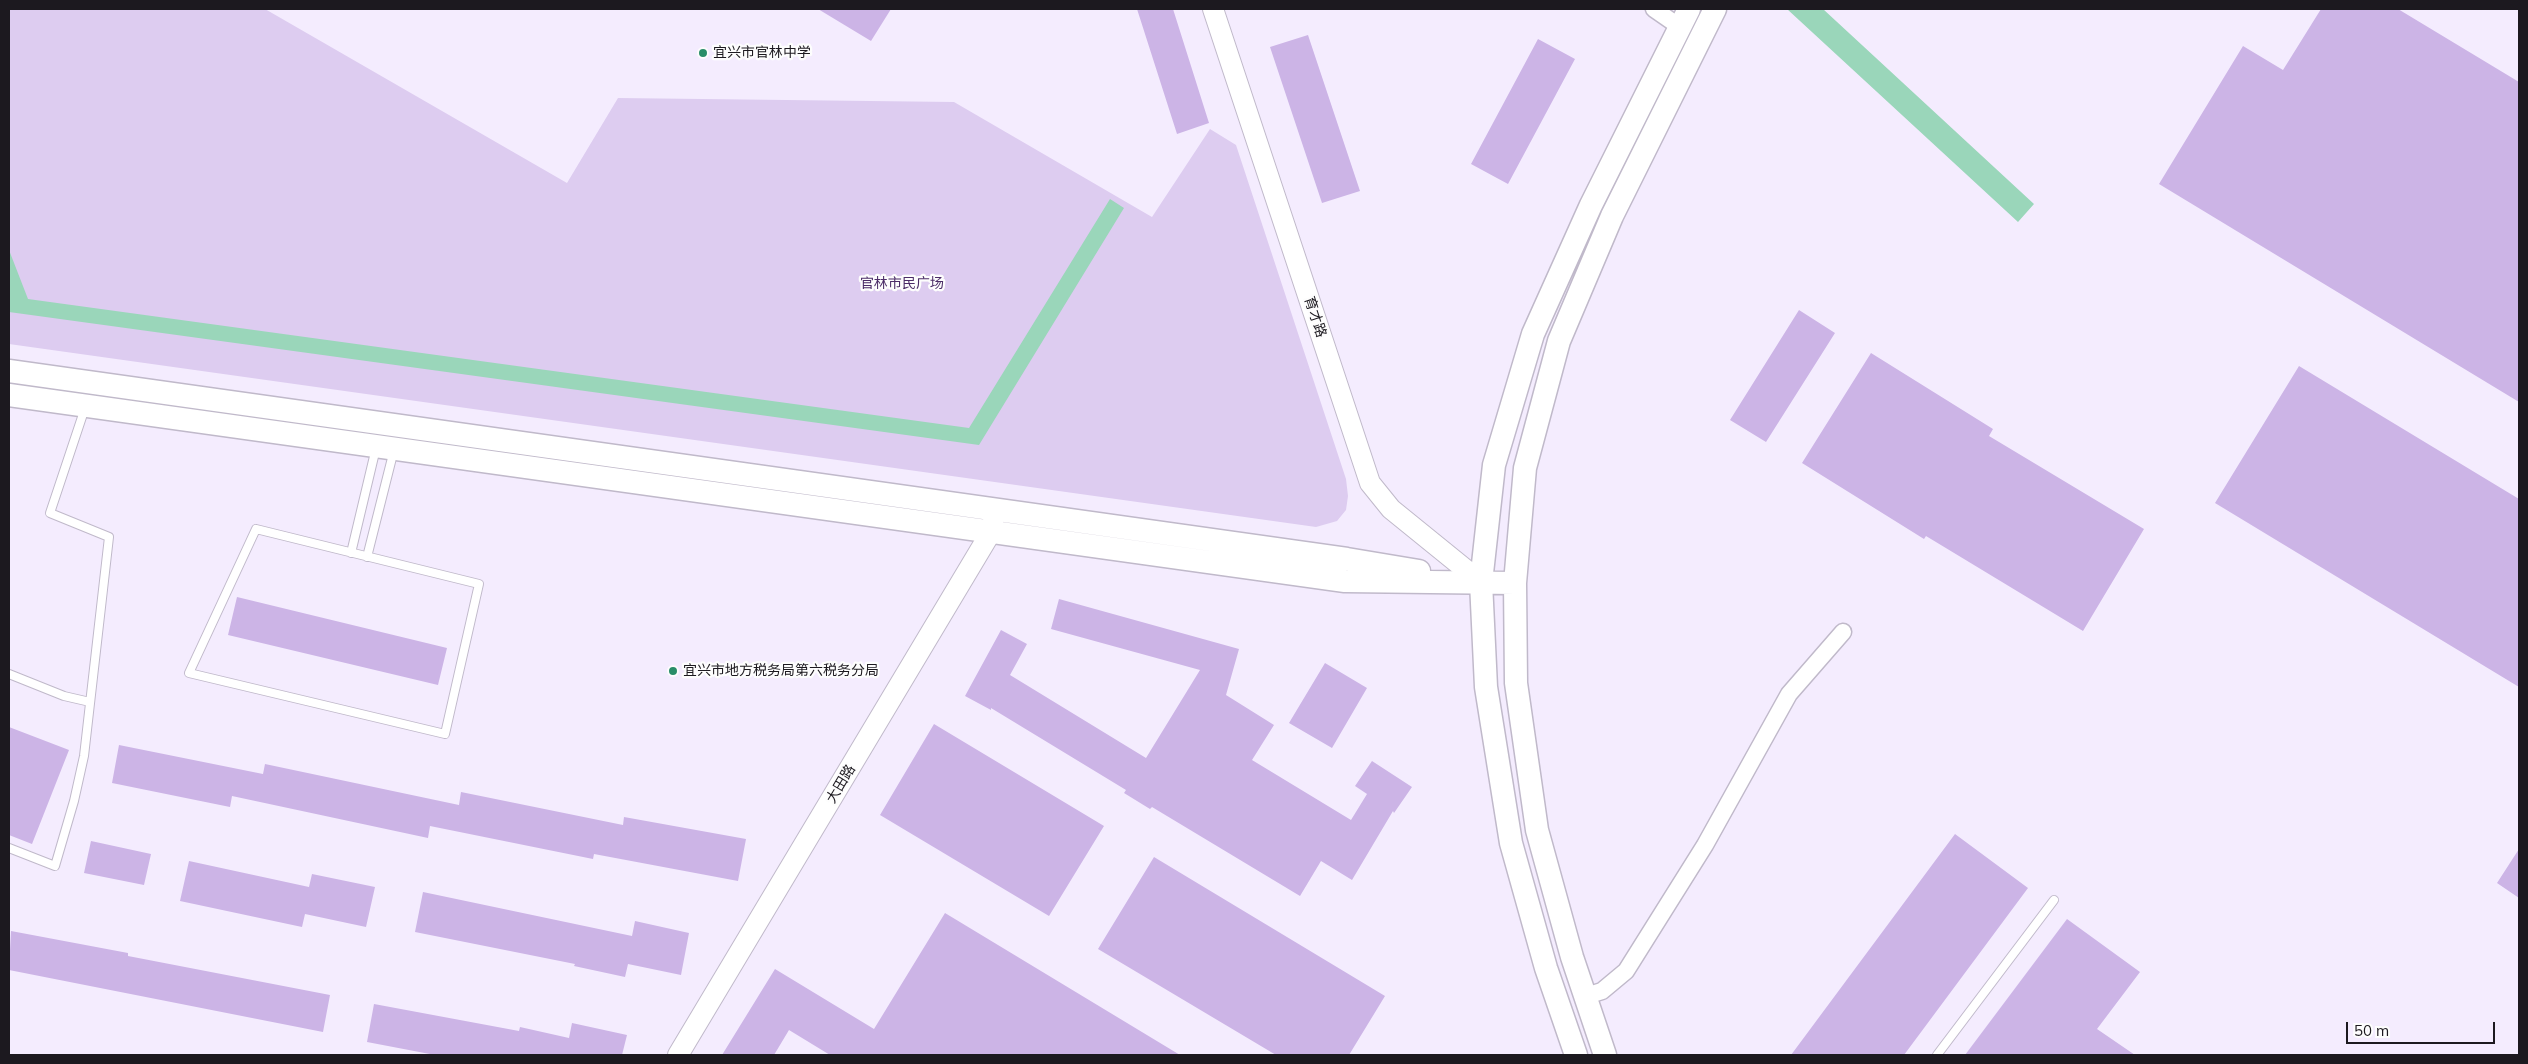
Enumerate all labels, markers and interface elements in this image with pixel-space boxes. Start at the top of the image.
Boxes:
place label: 宜兴市官林中学 [713,45,811,61]
marker: 宜兴市官林中学 [697,47,709,59]
park label: 官林市民广场 [860,276,944,292]
street label: 育才路 [1301,294,1329,340]
place label: 宜兴市地方税务局第六税务分局 [683,663,879,679]
marker: 宜兴市地方税务局第六税务分局 [667,665,679,677]
street label: 大田路 [823,762,859,806]
scale bar [2348,1012,2497,1044]
text: 50 m [2354,1021,2389,1040]

